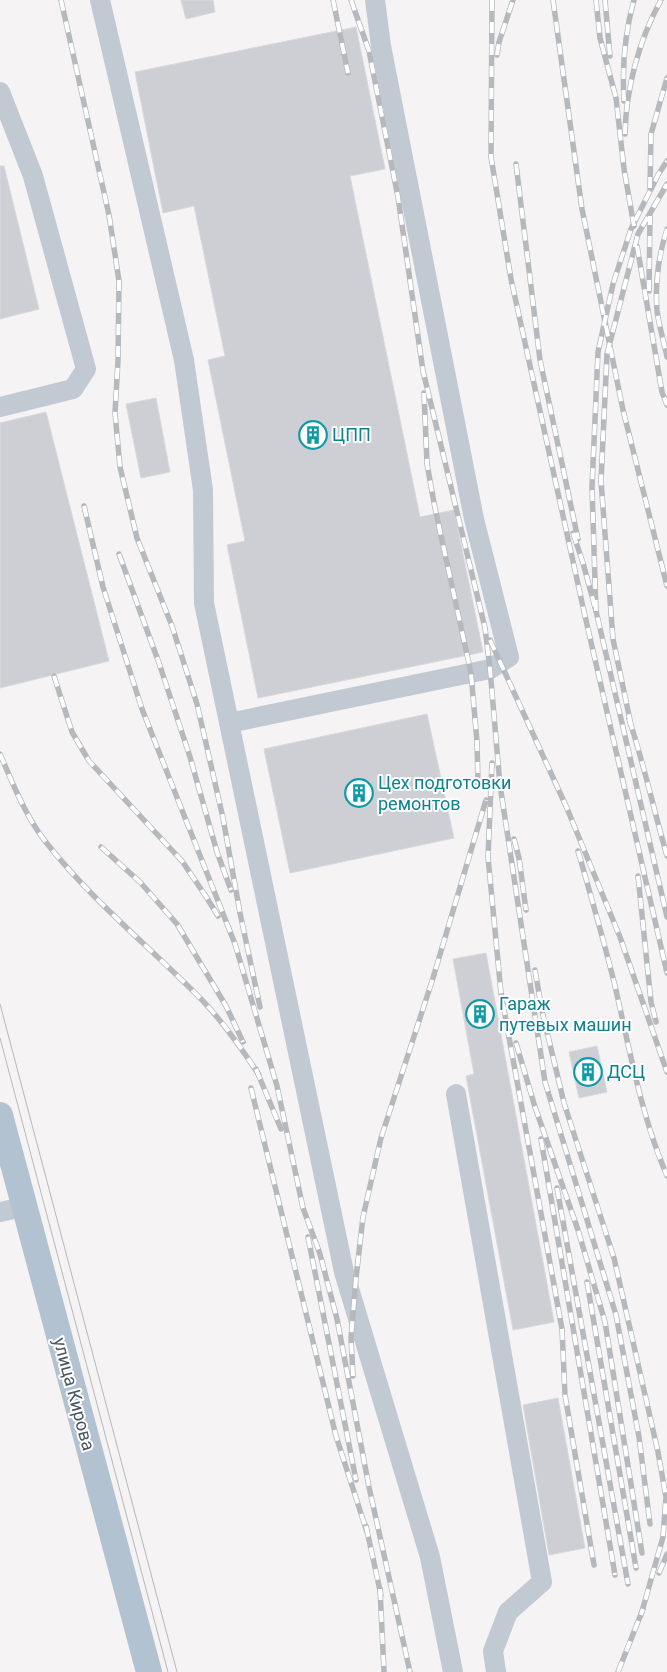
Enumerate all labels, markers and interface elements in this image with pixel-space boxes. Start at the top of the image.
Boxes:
building icon: ЦПП [298,420,328,450]
place label: ЦПП [332,424,371,445]
place label: Цех подготовки ремонтов [378,772,511,814]
building icon: Цех подготовки ремонтов [344,778,374,808]
place label: Гараж путевых машин [499,993,632,1035]
building icon: Гараж путевых машин [465,999,495,1029]
building icon: ДСЦ [573,1057,603,1087]
place label: ДСЦ [607,1061,645,1082]
street label: улица Кирова [49,1335,100,1453]

